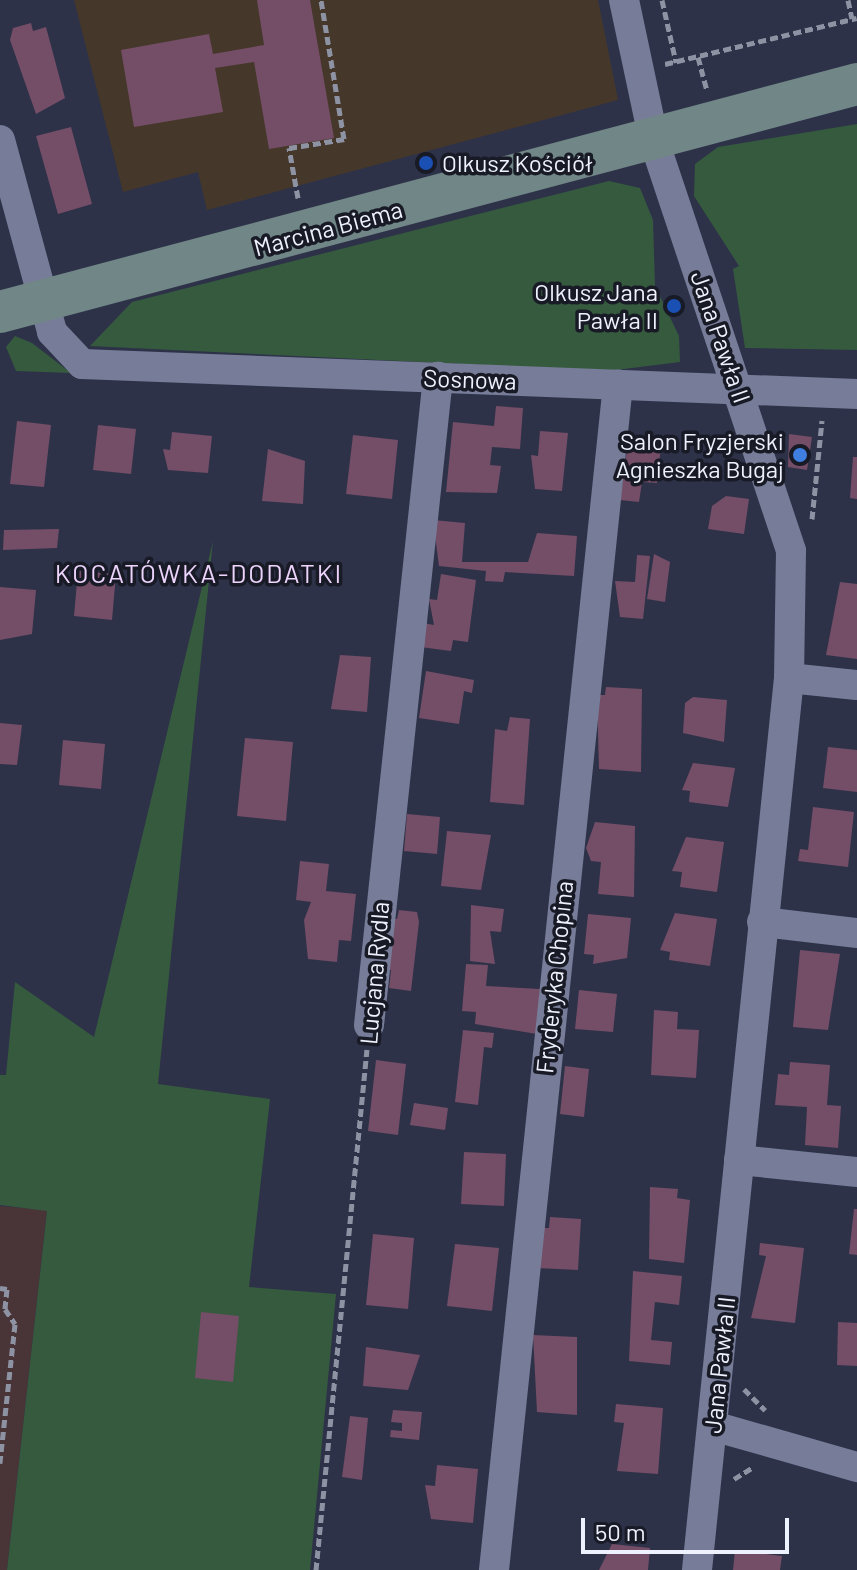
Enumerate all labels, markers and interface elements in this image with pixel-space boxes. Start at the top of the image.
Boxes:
place label: Olkusz Kościół [442,149,593,177]
marker: Olkusz Kościół [417,154,435,172]
street label: Marcina Biema [251,194,405,262]
street label: Jana Pawła II [685,267,757,407]
place label: Olkusz Jana Pawła II [534,278,658,334]
marker: Olkusz Jana Pawła II [665,297,683,315]
street label: Sosnowa [423,363,517,395]
place label: Salon Fryzjerski Agnieszka Bugaj [616,427,784,483]
marker: Salon Fryzjerski Agnieszka Bugaj [791,446,809,464]
district label: KOCATÓWKA-DODATKI [55,557,343,589]
street label: Fryderyka Chopina [530,879,578,1075]
street label: Lucjana Rydla [353,900,395,1046]
street label: Jana Pawła II [697,1295,741,1435]
scale bar [585,1502,793,1552]
text: 50 m [595,1517,646,1546]

